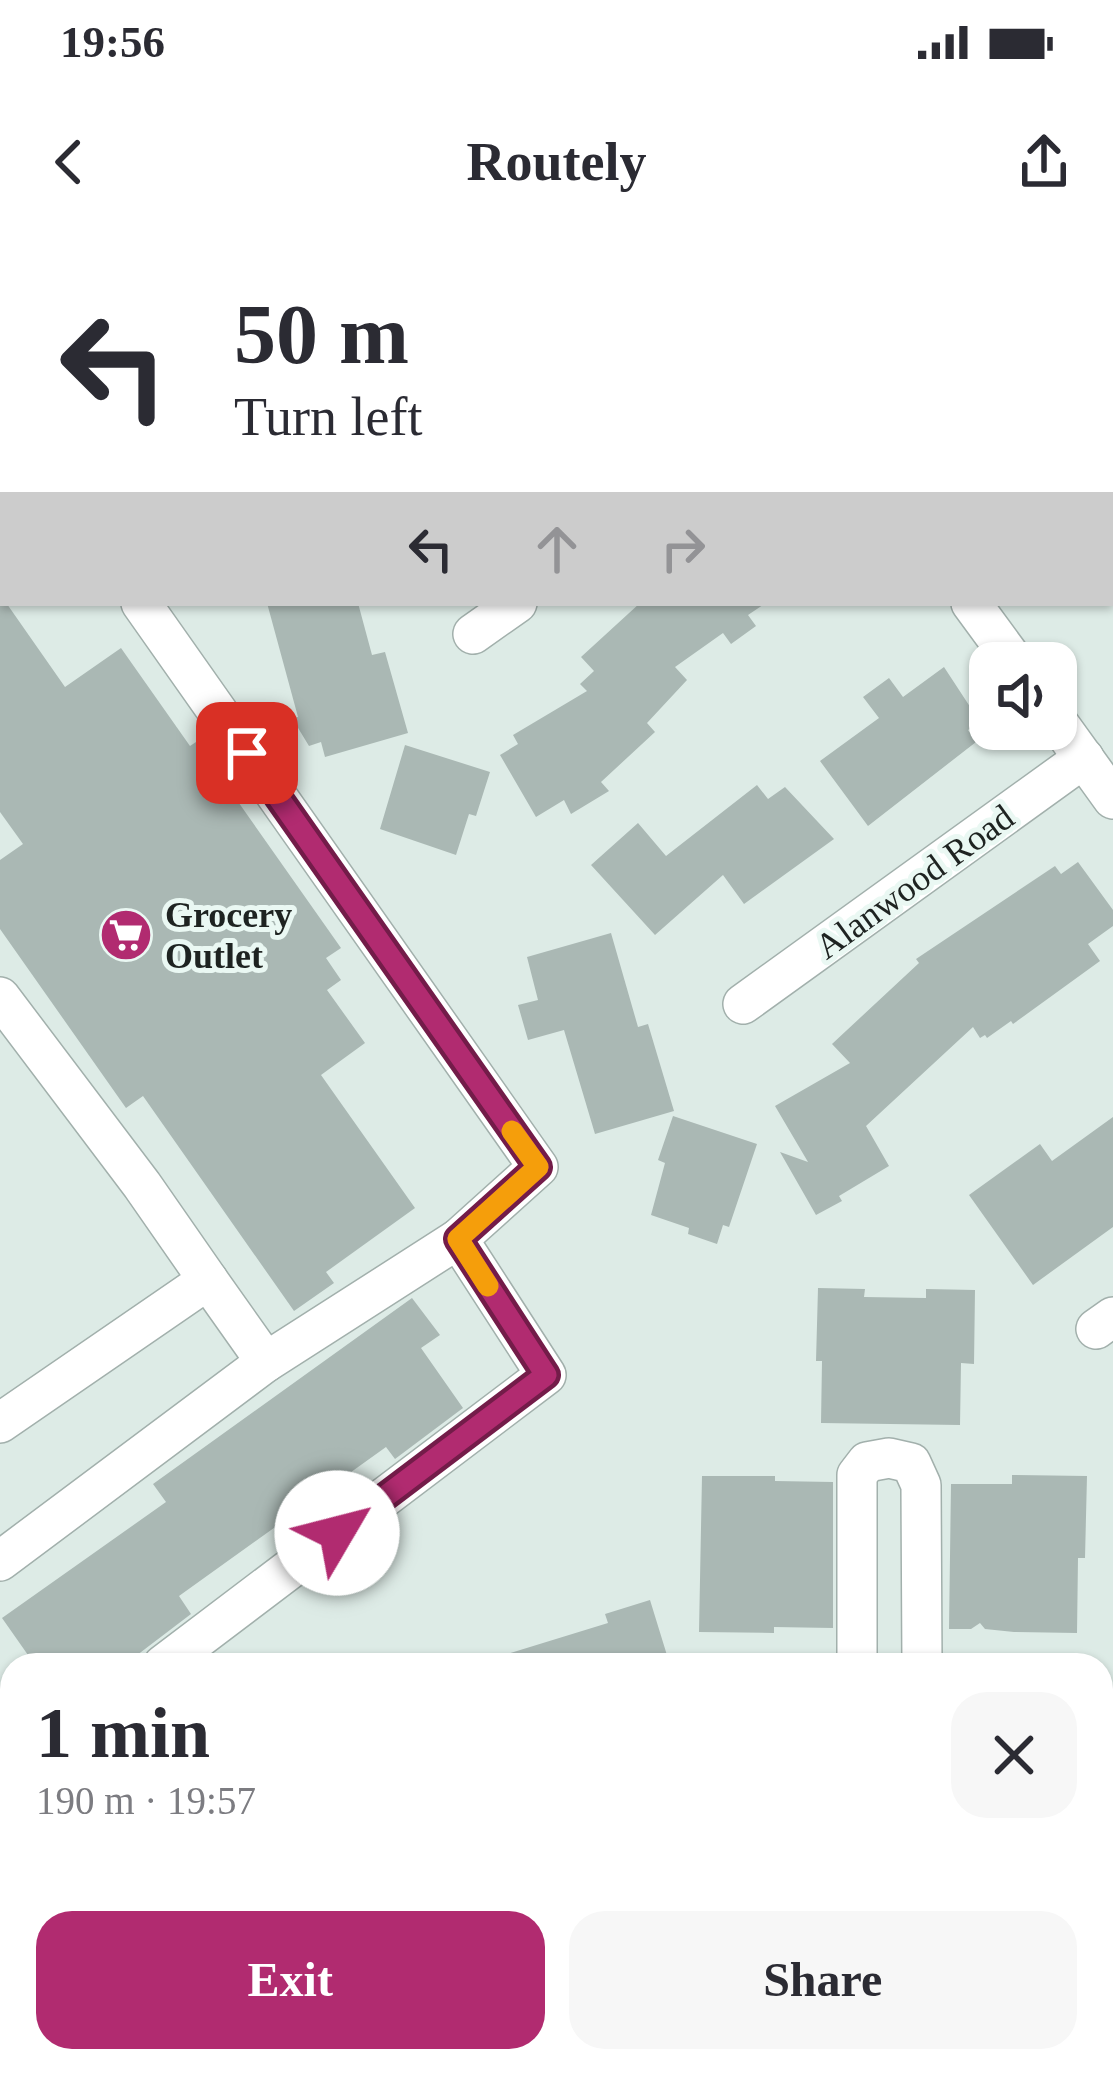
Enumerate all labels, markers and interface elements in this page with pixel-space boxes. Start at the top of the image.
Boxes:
text: 19:56 [60,17,165,67]
icon: back [36,129,102,195]
icon: share [1011,129,1077,195]
text: Routely [467,132,646,192]
icon: left [36,288,192,444]
text: 50 m [234,288,409,381]
text: Turn left [234,387,423,447]
icon: left [398,516,464,582]
icon: ahead [524,516,590,582]
icon: right [650,516,716,582]
map controls [969,642,1077,750]
button: sound [969,642,1077,750]
pin [196,702,298,804]
icon: arrive [214,720,280,786]
street label: Alanwood Road [808,797,1021,967]
place label: Grocery Outlet [165,895,292,976]
supermarket icon: Grocery Outlet [98,907,154,963]
position arrow [274,1470,400,1596]
button: close [951,1692,1077,1818]
text: 1 min [36,1693,210,1773]
text: 190 m · 19:57 [36,1779,256,1822]
button: Exit [36,1911,545,2049]
button: Share [569,1911,1077,2049]

